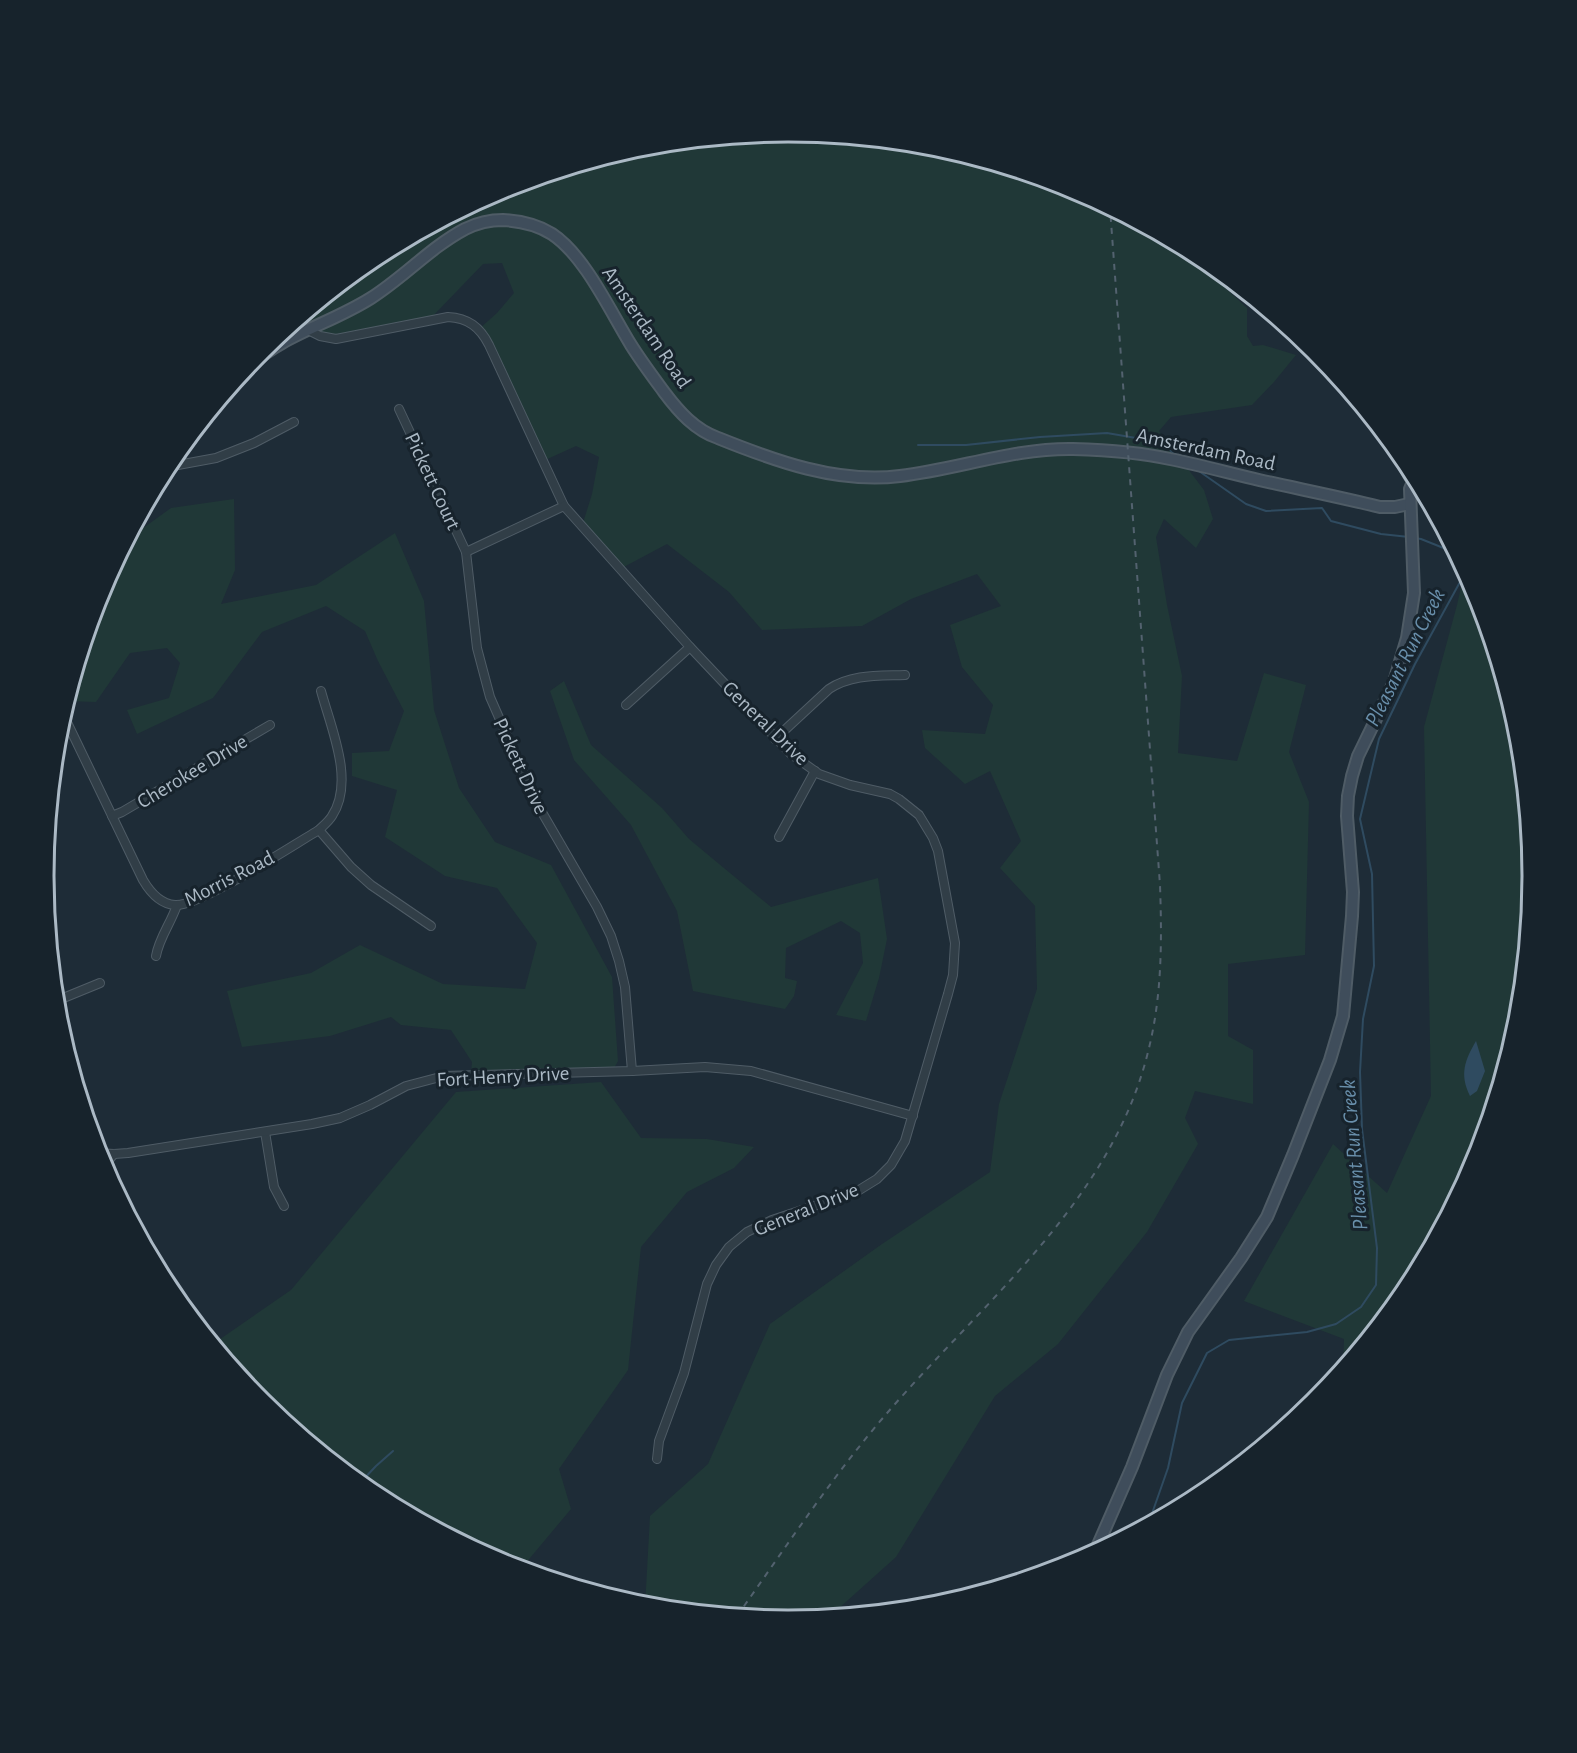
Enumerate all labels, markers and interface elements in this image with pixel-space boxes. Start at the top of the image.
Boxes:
street label: Amsterdam Road [598,263,695,392]
street label: Amsterdam Road [1134,424,1278,475]
street label: Pickett Court [401,429,464,533]
water label: Pleasant Run Creek [1361,585,1449,730]
street label: General Drive [718,677,813,769]
street label: Pickett Drive [489,715,552,818]
street label: Cherokee Drive [134,730,251,812]
street label: Morris Road [181,847,278,910]
street label: Fort Henry Drive [436,1063,570,1090]
water label: Pleasant Run Creek [1336,1079,1372,1231]
street label: General Drive [751,1179,862,1240]

